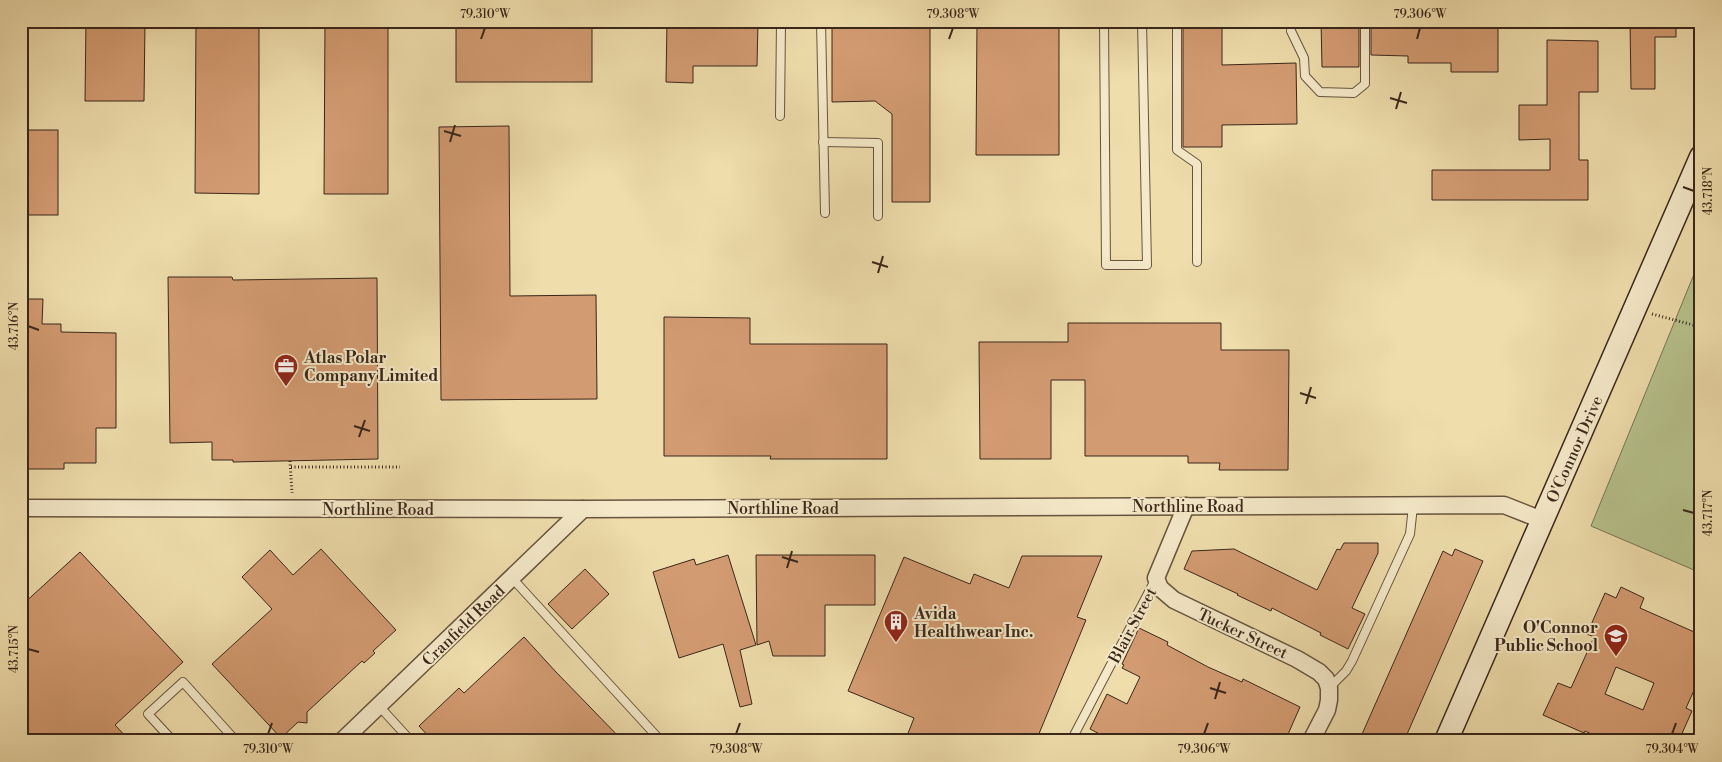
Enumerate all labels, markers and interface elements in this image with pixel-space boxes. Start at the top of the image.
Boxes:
text: 79.310°W [460,7,511,22]
text: 79.308°W [926,7,981,22]
text: 79.306°W [1394,7,1448,22]
text: 43.718°N [1701,167,1716,215]
text: 43.716°N [7,302,22,350]
place label: Atlas Polar Company Limited [303,348,438,386]
office icon: Atlas Polar Company Limited [273,353,299,387]
street label: O'Connor Drive [1542,393,1607,506]
text: 43.717°N [1701,490,1716,536]
street label: Northline Road [1132,497,1244,517]
street label: Northline Road [727,499,839,519]
street label: Northline Road [322,500,434,520]
street label: Cranfield Road [418,581,509,670]
street label: Blair Street [1104,584,1161,668]
place label: Avida Healthwear Inc. [913,604,1033,642]
street label: Tucker Street [1194,604,1291,664]
building icon: Avida Healthwear Inc. [883,609,909,643]
place label: O'Connor Public School [1494,618,1599,656]
school or university icon: O'Connor Public School [1603,623,1629,657]
text: 43.715°N [7,625,22,673]
text: 79.310°W [243,742,294,757]
text: 79.308°W [709,742,764,757]
text: 79.306°W [1178,742,1232,757]
text: 79.304°W [1646,742,1700,757]

